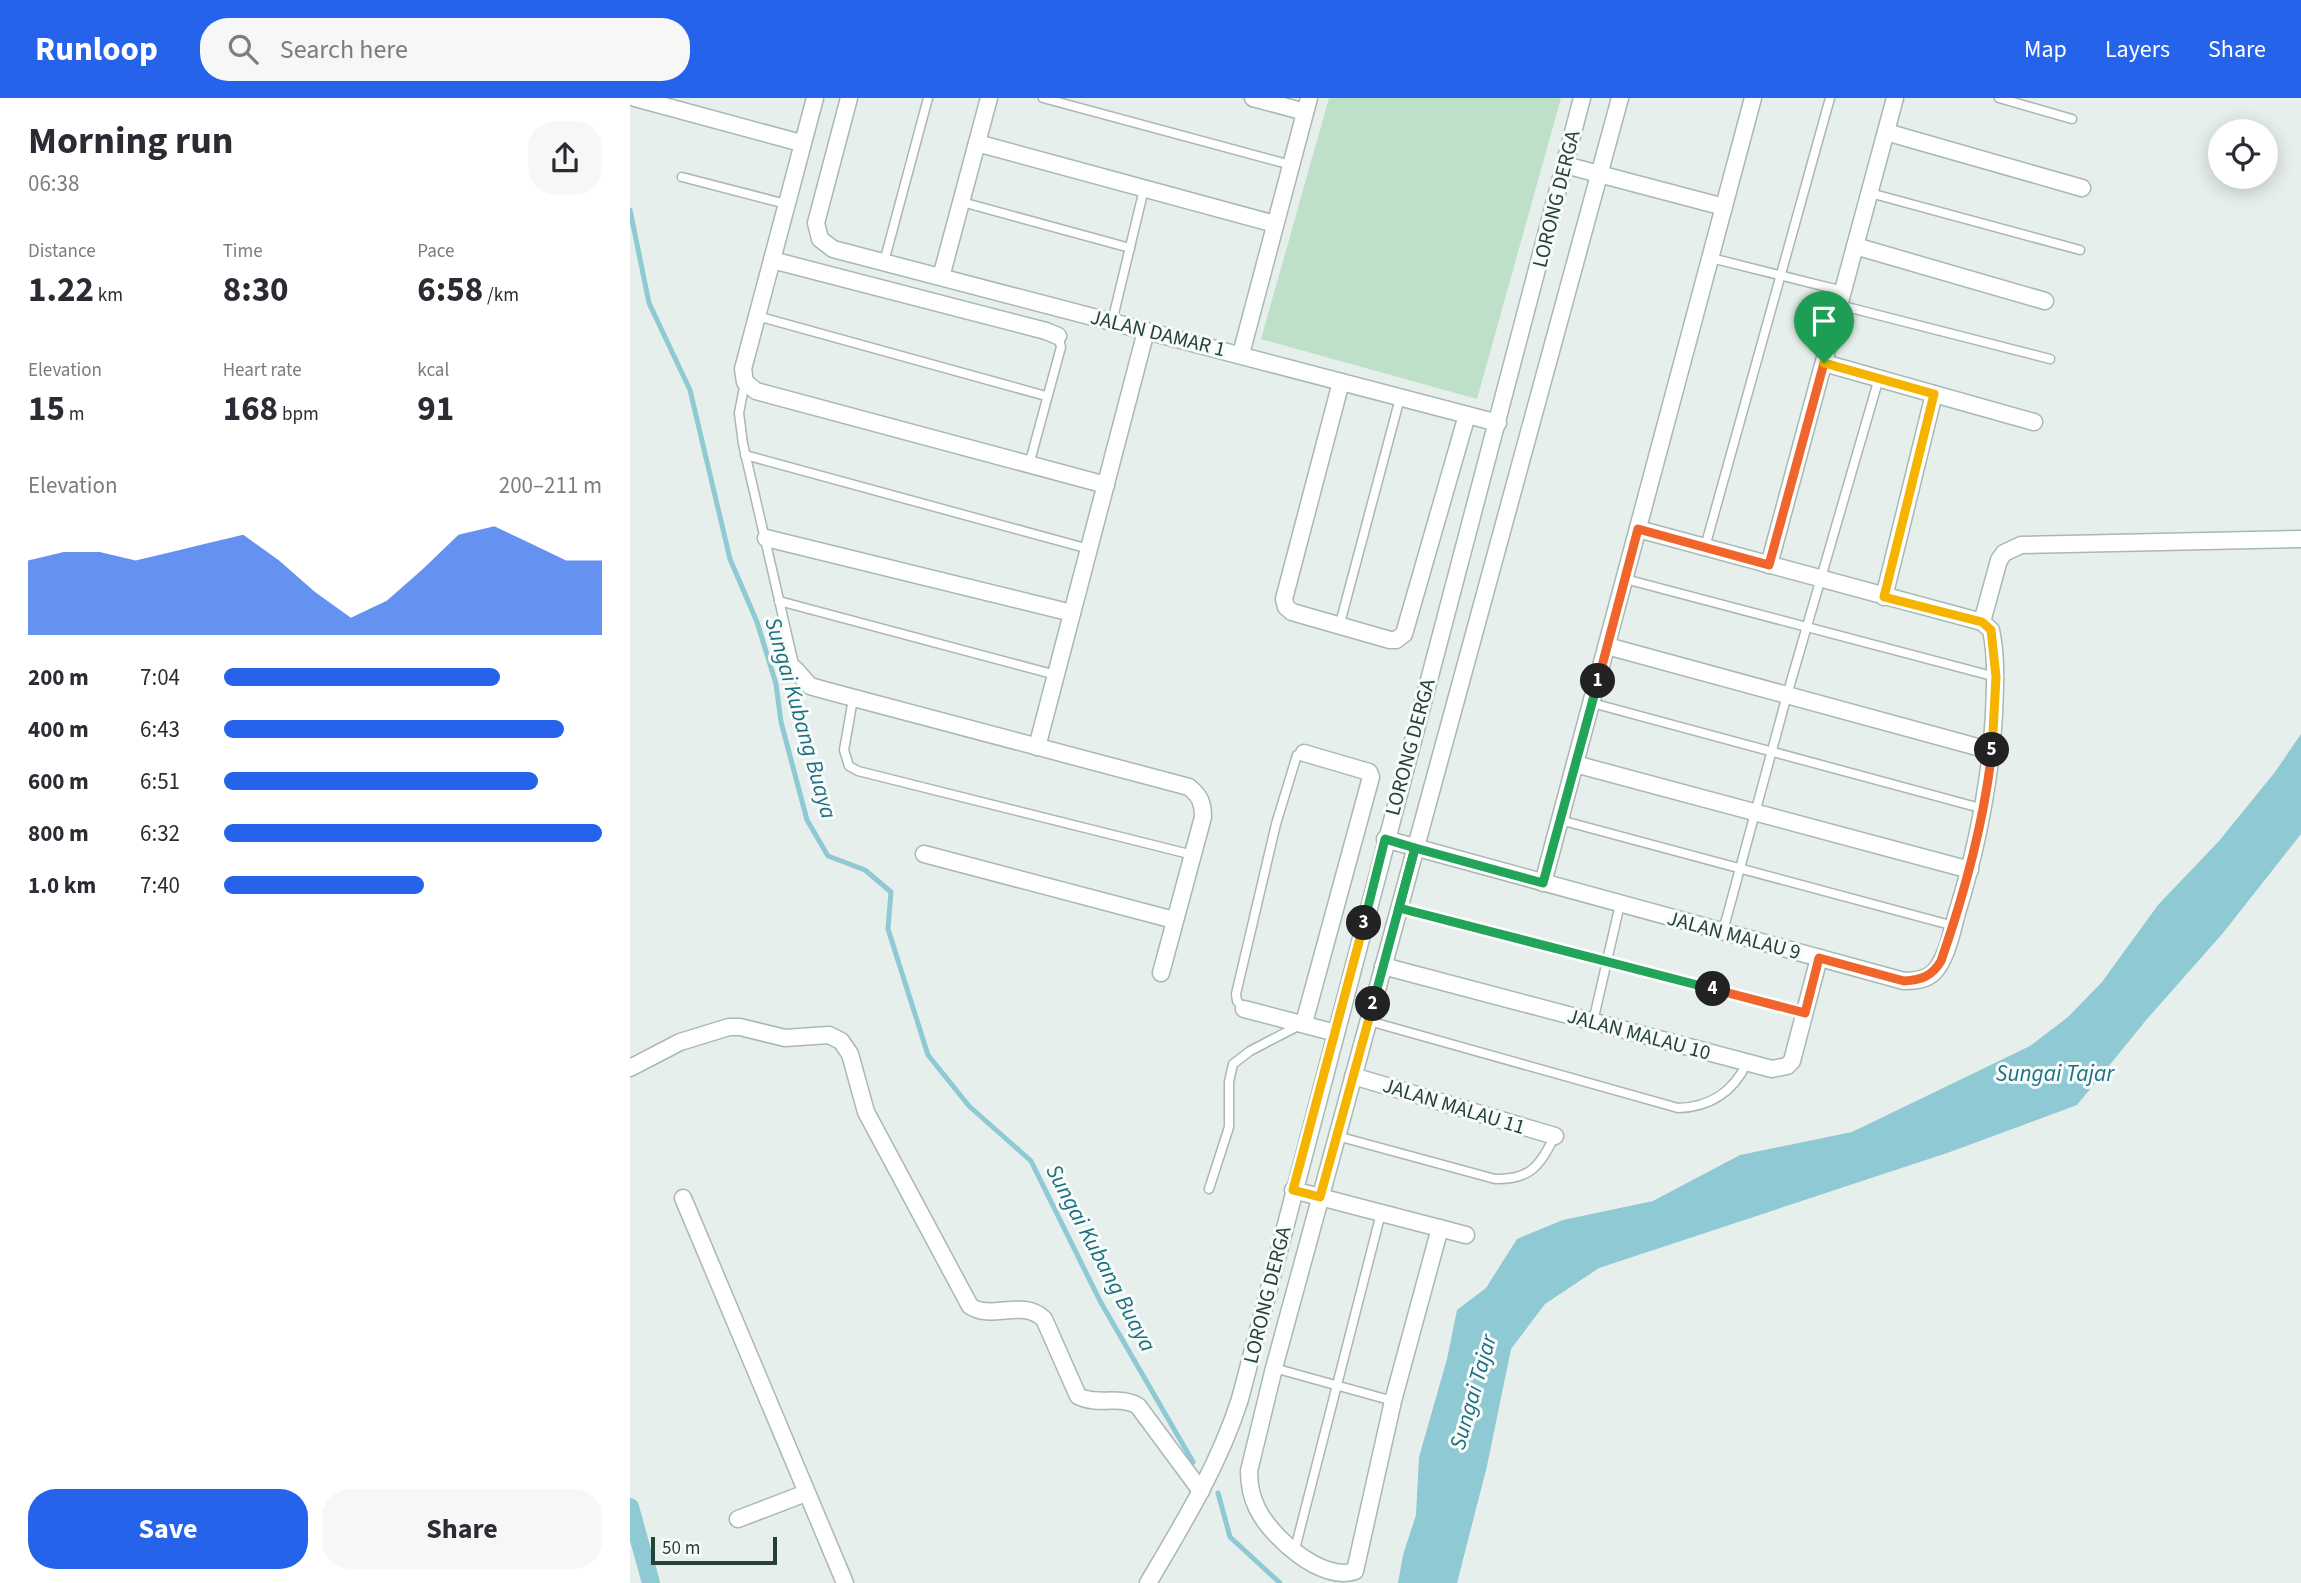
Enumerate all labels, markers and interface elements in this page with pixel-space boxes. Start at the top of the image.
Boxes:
search box [200,18,690,81]
text: Runloop [35,26,158,73]
icon: search [224,30,262,68]
text: Search here [280,31,408,68]
text: Map [2024,32,2067,67]
text: Layers [2105,32,2170,67]
text: Share [2208,32,2266,67]
text: Morning run [28,114,233,168]
map controls [2208,119,2278,189]
button: locate [2208,119,2278,189]
button: share [528,121,602,195]
street label: LORONG DERGA [1524,127,1588,271]
text: 06:38 [28,167,79,200]
text: Distance [28,238,96,265]
text: Time [223,238,263,265]
text: Pace [417,238,455,265]
text: 1.22 [28,265,94,315]
text: 8:30 [223,265,289,315]
text: 6:58 [417,265,483,315]
text: km [94,282,123,309]
text: /km [483,282,519,309]
pin [1794,291,1854,363]
street label: JALAN DAMAR 1 [1087,302,1229,364]
icon: arrive [1805,302,1843,340]
text: Elevation [28,357,102,384]
text: Heart rate [223,357,302,384]
text: kcal [417,357,449,384]
text: 15 [28,384,65,434]
text: 168 [223,384,278,434]
text: 91 [417,384,454,434]
text: m [65,401,85,428]
text: bpm [278,401,319,428]
text: Elevation [28,469,118,502]
text: 200–211 m [499,469,602,502]
water label: Sungai Kubang Buaya [756,613,846,823]
text: 200 m [28,661,89,694]
text: 7:04 [140,661,180,694]
pin: 1 [1580,664,1616,698]
text: 1 [1592,667,1603,694]
street label: LORONG DERGA [1377,675,1443,819]
text: 400 m [28,713,89,746]
text: 6:43 [140,713,180,746]
pin: 5 [1974,732,2010,768]
text: 5 [1986,736,1997,763]
text: 600 m [28,765,89,798]
text: 6:51 [140,765,180,798]
text: 800 m [28,817,89,850]
text: 6:32 [140,817,180,850]
text: 1.0 km [28,869,96,902]
text: 7:40 [140,869,180,902]
street label: JALAN MALAU 9 [1664,903,1804,967]
pin: 3 [1346,906,1382,940]
text: 3 [1358,909,1369,936]
pin: 4 [1696,972,1730,1006]
text: 4 [1707,975,1718,1002]
pin: 2 [1356,986,1390,1021]
text: 2 [1367,990,1378,1017]
street label: JALAN MALAU 10 [1564,1000,1714,1068]
water label: Sungai Tajar [1996,1057,2115,1090]
street label: JALAN MALAU 11 [1379,1070,1529,1142]
water label: Sungai Kubang Buaya [1038,1158,1164,1358]
street label: LORONG DERGA [1235,1223,1299,1367]
water label: Sungai Tajar [1441,1329,1505,1453]
button: Save [28,1489,308,1569]
button: Share [322,1489,602,1569]
scale bar [651,1534,777,1566]
text: 50 m [662,1535,700,1562]

